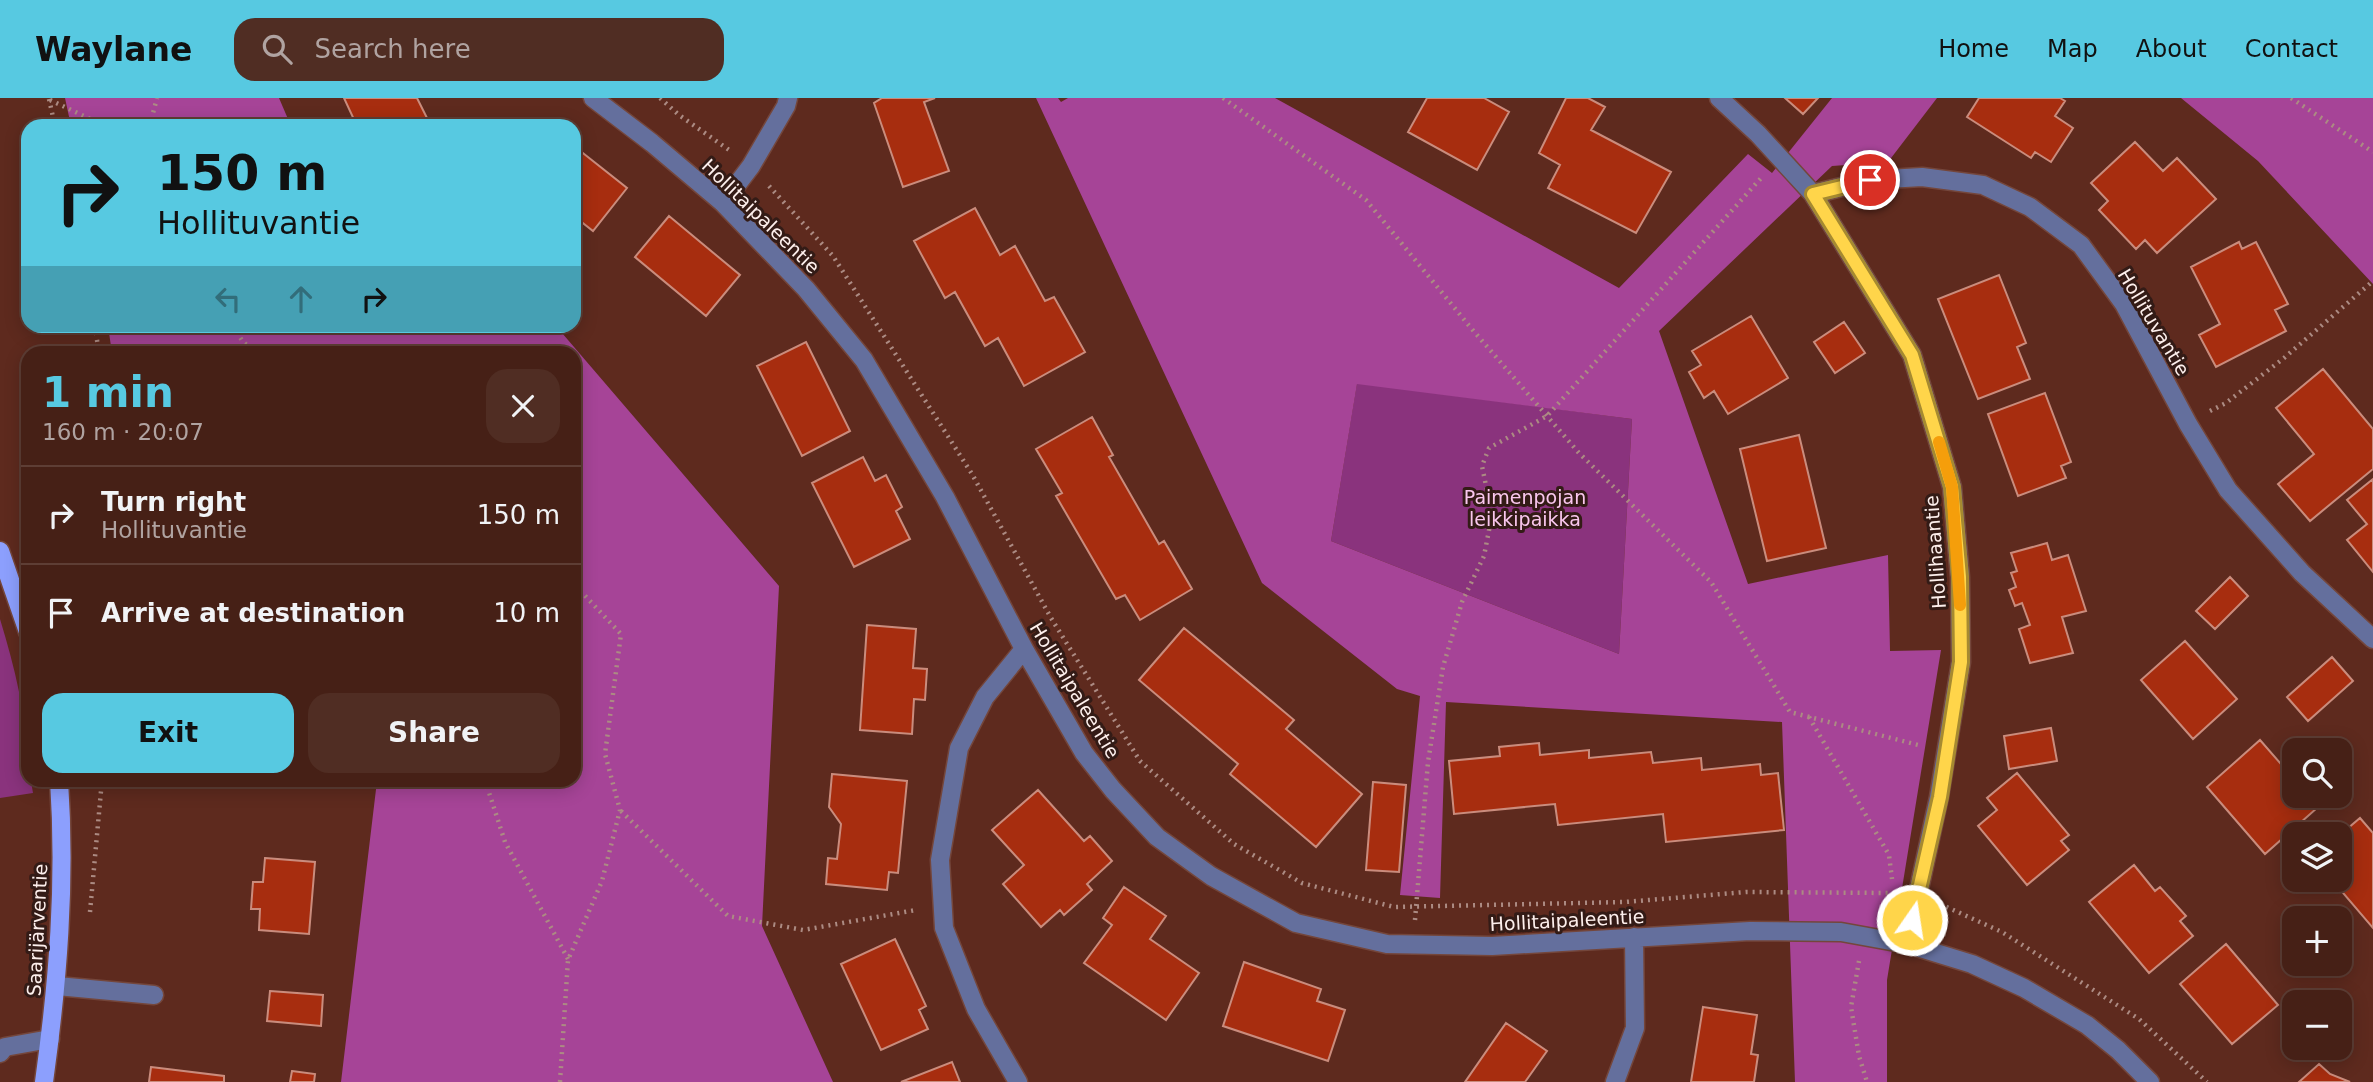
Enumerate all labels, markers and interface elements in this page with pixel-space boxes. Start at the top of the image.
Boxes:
search box [234,18,724,81]
text: Waylane [35,30,192,69]
icon: search [258,30,296,68]
text: Search here [314,34,471,64]
text: Home [1938,35,2009,63]
text: Map [2047,35,2098,63]
text: About [2136,35,2207,63]
text: Contact [2245,35,2338,63]
text: 150 m [157,145,327,202]
icon: right [42,147,133,238]
pin [1840,150,1900,210]
street label: Hollitaipaleentie [698,154,824,278]
icon: arrive [1851,161,1889,199]
text: Hollituvantie [157,204,360,242]
street label: Hollituvantie [2114,265,2194,379]
icon: left [209,280,247,318]
icon: ahead [282,280,320,318]
icon: right [355,280,393,318]
text: 1 min [42,368,174,417]
button: close [486,369,560,443]
text: 160 m · 20:07 [42,419,204,445]
park label: Paimenpojan leikkipaikka [1464,486,1586,530]
text: Turn right [101,487,246,517]
street label: Hollihaantie [1920,495,1950,609]
icon: right [42,496,80,534]
text: 150 m [477,500,560,530]
text: Hollituvantie [101,517,247,543]
icon: arrive [42,594,80,632]
text: Arrive at destination [101,598,405,628]
text: 10 m [493,598,560,628]
street label: Hollitaipaleentie [1026,618,1124,762]
button: Exit [42,693,294,773]
button: Share [308,693,560,773]
map controls [2282,738,2352,1060]
button: search [2282,738,2352,808]
button: layers [2282,822,2352,892]
street label: Saarijärventie [23,863,51,997]
position arrow [1875,883,1949,957]
street label: Hollitaipaleentie [1489,905,1645,935]
button: + [2282,906,2352,976]
button: − [2282,990,2352,1060]

